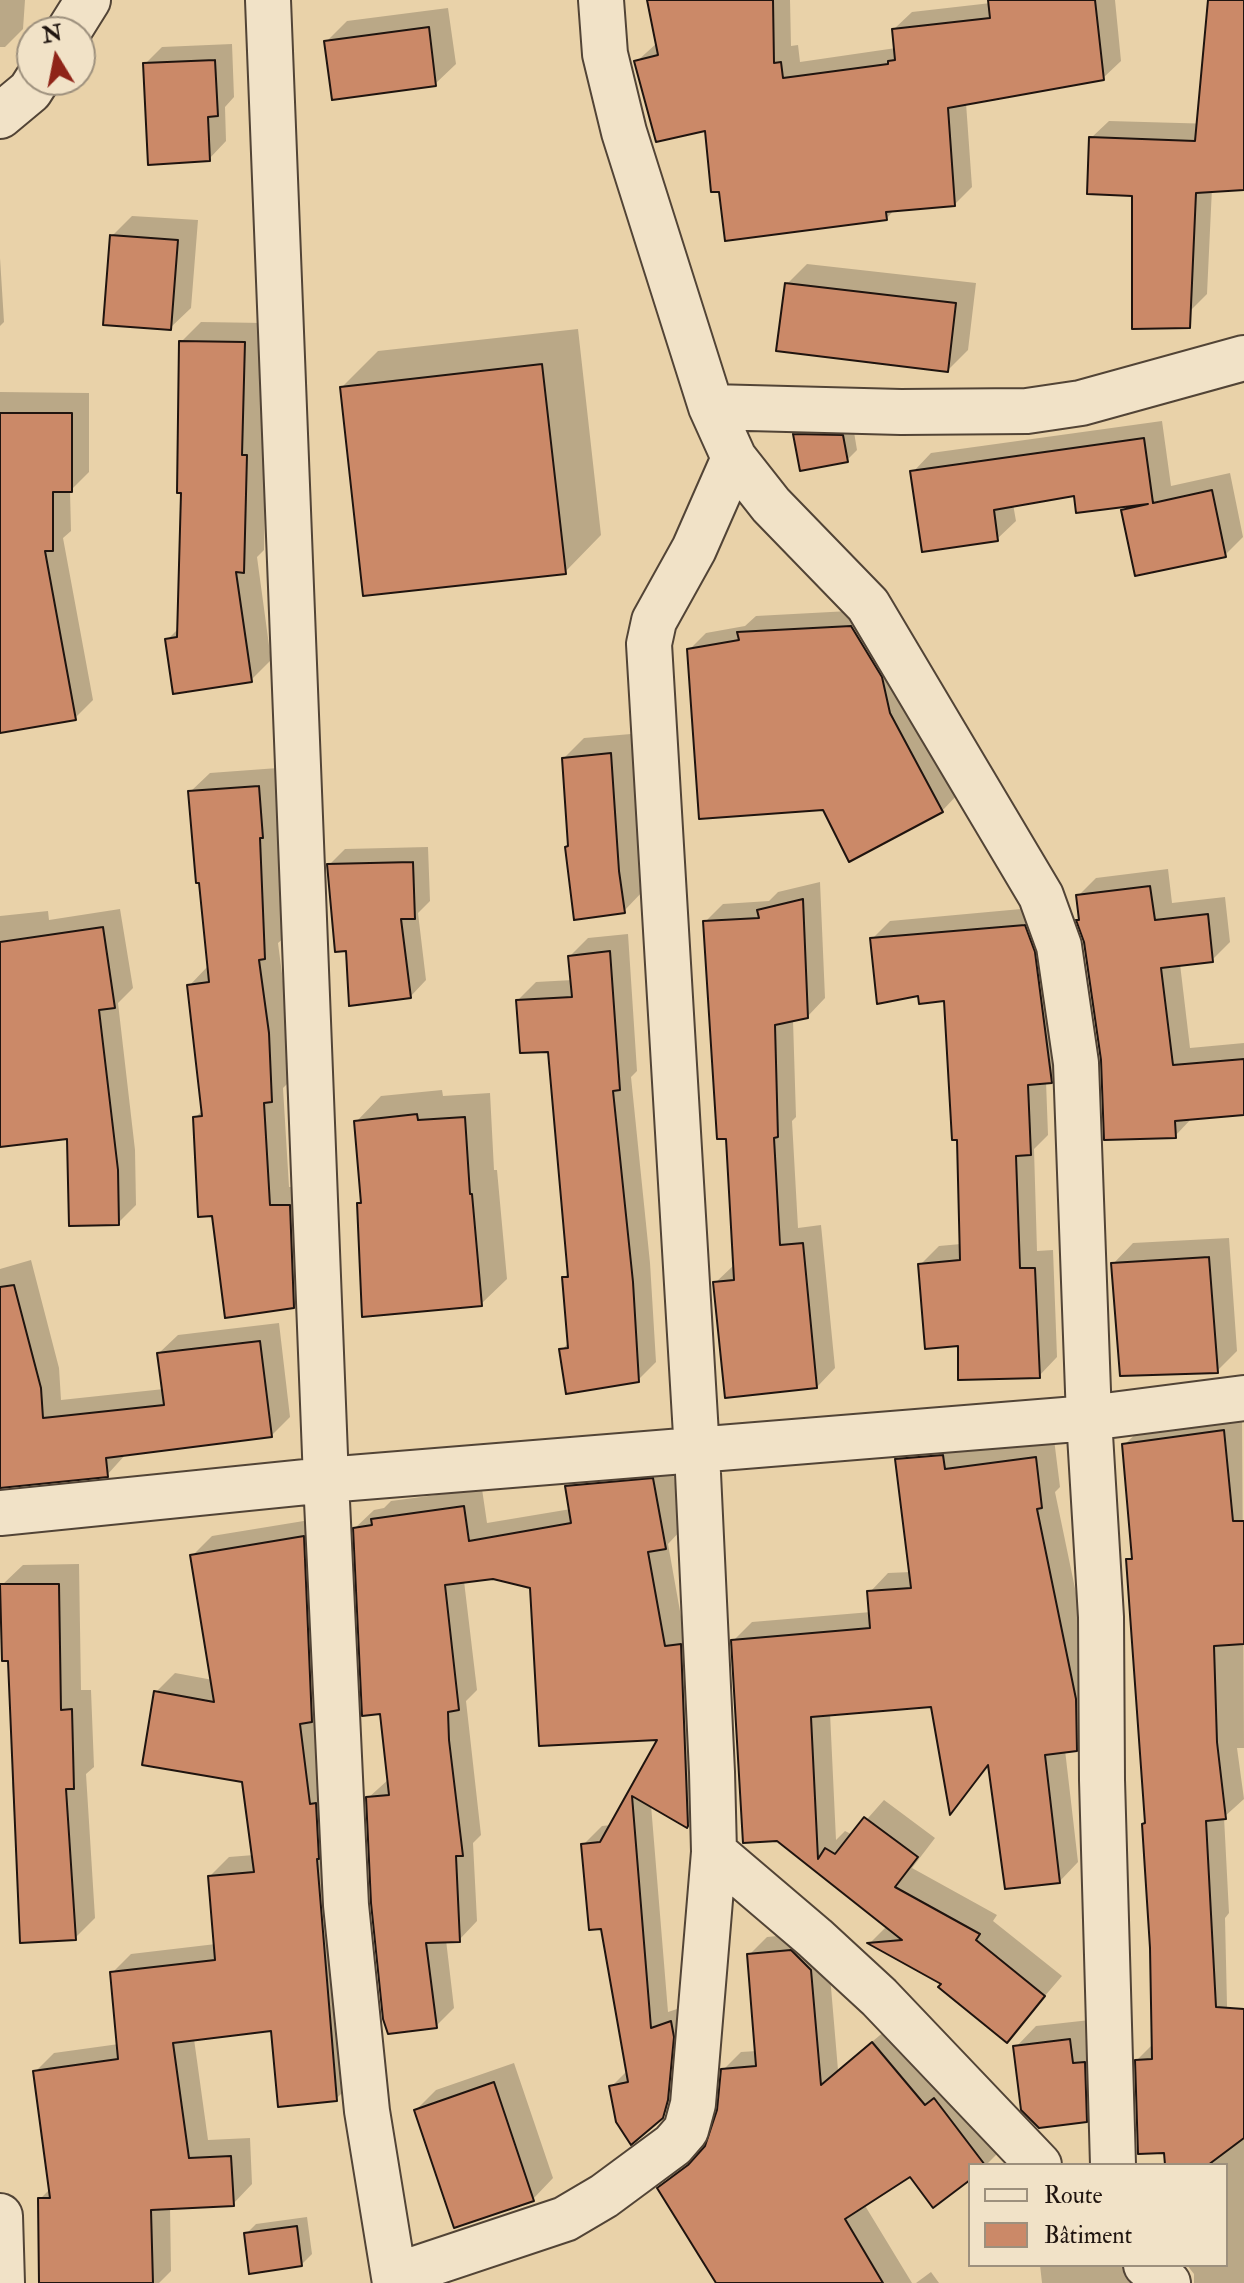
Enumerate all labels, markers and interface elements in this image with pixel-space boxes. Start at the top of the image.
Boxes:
north arrow [16,16,96,96]
text: N [40,19,64,50]
legend [968,2163,1228,2267]
text: Route [1044,2180,1103,2211]
text: Bâtiment [1044,2220,1132,2251]

